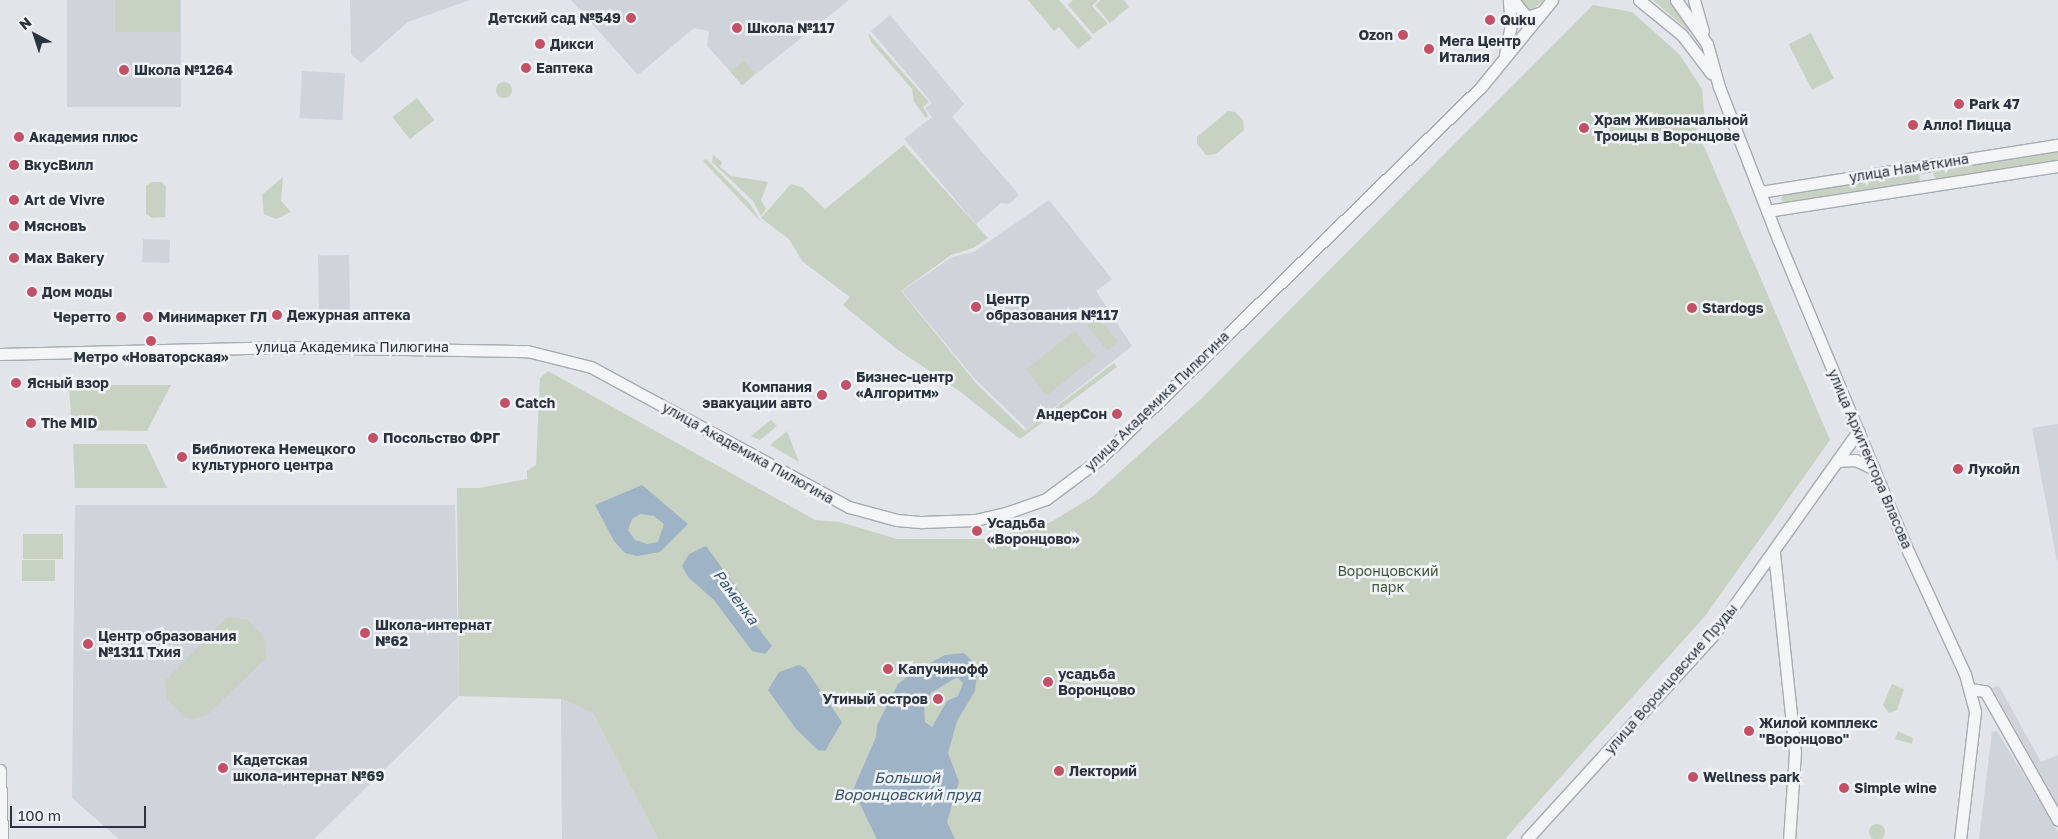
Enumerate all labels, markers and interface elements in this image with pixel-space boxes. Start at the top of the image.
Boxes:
north arrow [10,10,60,60]
place label: Детский сад №549 [488,10,621,26]
marker: Детский сад №549 [625,12,637,24]
place label: Quku [1500,12,1536,28]
text: N [15,13,35,33]
marker: Quku [1484,14,1496,26]
place label: Школа №117 [747,20,835,36]
marker: Школа №117 [731,22,743,34]
place label: Ozon [1358,27,1393,43]
marker: Ozon [1397,29,1409,41]
place label: Мега Центр Италия [1439,33,1521,65]
place label: Дикси [550,36,593,52]
marker: Дикси [534,38,546,50]
marker: Мега Центр Италия [1423,43,1435,55]
place label: Еаптека [536,60,593,76]
place label: Школа №1264 [134,62,233,78]
marker: Еаптека [520,62,532,74]
marker: Школа №1264 [118,64,130,76]
place label: Park 47 [1969,96,2020,112]
marker: Park 47 [1953,98,1965,110]
place label: Храм Живоначальной Троицы в Воронцове [1594,112,1748,144]
place label: Алло! Пицца [1923,117,2011,133]
marker: Алло! Пицца [1907,119,1919,131]
marker: Храм Живоначальной Троицы в Воронцове [1578,122,1590,134]
place label: Академия плюс [29,129,138,145]
marker: Академия плюс [13,131,25,143]
street label: улица Намёткина [1848,150,1970,186]
place label: ВкусВилл [24,157,93,173]
marker: ВкусВилл [8,159,20,171]
place label: Art de Vivre [24,192,105,208]
marker: Art de Vivre [8,194,20,206]
place label: Мясновъ [24,218,86,234]
marker: Мясновъ [8,220,20,232]
place label: Max Bakery [24,250,104,266]
marker: Max Bakery [8,252,20,264]
place label: Дом моды [42,284,112,300]
marker: Дом моды [26,286,38,298]
place label: Центр образования №117 [986,291,1118,324]
place label: Stardogs [1702,300,1764,316]
marker: Центр образования №117 [970,301,982,313]
marker: Stardogs [1686,302,1698,314]
place label: Дежурная аптека [287,307,410,323]
place label: Черетто [53,309,111,325]
place label: Минимаркет ГЛ [158,309,267,325]
marker: Дежурная аптека [271,309,283,321]
marker: Черетто [115,311,127,323]
marker: Минимаркет ГЛ [142,311,154,323]
street label: улица Академика Пилюгина [1081,328,1233,474]
marker: Метро «Новаторская» [145,335,157,347]
street label: улица Академика Пилюгина [255,339,449,355]
place label: Метро «Новаторская» [74,349,228,365]
street label: улица Архитектора Власова [1824,367,1916,551]
place label: Бизнес-центр «Алгоритм» [856,369,953,402]
place label: Ясный взор [27,375,109,391]
marker: Ясный взор [9,376,23,390]
place label: Компания эвакуации авто [702,379,812,412]
marker: Бизнес-центр «Алгоритм» [840,379,852,391]
marker: Компания эвакуации авто [816,389,828,401]
place label: Catch [515,395,555,411]
marker: Catch [499,397,511,409]
street label: улица Академика Пилюгина [659,399,837,507]
place label: АндерСон [1036,406,1107,422]
marker: АндерСон [1111,408,1123,420]
place label: The MID [41,415,98,431]
marker: The MID [25,417,37,429]
place label: Посольство ФРГ [383,430,500,446]
marker: Посольство ФРГ [367,432,379,444]
place label: Библиотека Немецкого культурного центра [192,441,356,474]
marker: Библиотека Немецкого культурного центра [176,451,188,463]
place label: Лукойл [1968,461,2020,477]
marker: Лукойл [1952,463,1964,475]
place label: Усадьба «Воронцово» [987,515,1079,548]
marker: Усадьба «Воронцово» [971,525,983,537]
park label: Воронцовский парк [1337,563,1439,596]
water label: Раменка [710,566,762,628]
street label: улица Воронцовские Пруды [1601,600,1741,758]
place label: Школа-интернат №62 [375,617,492,650]
marker: Школа-интернат №62 [359,627,371,639]
place label: Центр образования №1311 Тхия [98,628,236,660]
marker: Центр образования №1311 Тхия [82,638,94,650]
place label: Капучинофф [898,661,988,677]
marker: Капучинофф [882,663,894,675]
place label: усадьба Воронцово [1058,666,1136,699]
marker: усадьба Воронцово [1042,676,1054,688]
place label: Утиный остров [822,691,928,707]
marker: Утиный остров [932,693,944,705]
place label: Жилой комплекс "Воронцово" [1759,715,1878,748]
marker: Жилой комплекс "Воронцово" [1743,725,1755,737]
place label: Кадетская школа-интернат №69 [233,752,384,784]
marker: Кадетская школа-интернат №69 [217,762,229,774]
place label: Лекторий [1069,763,1137,779]
marker: Лекторий [1053,765,1065,777]
water label: Большой Воронцовский пруд [834,768,980,803]
place label: Wellness park [1703,769,1800,785]
marker: Wellness park [1687,771,1699,783]
place label: Simple wine [1854,780,1937,796]
marker: Simple wine [1838,782,1850,794]
scale bar [12,796,149,828]
text: 100 m [18,806,61,824]

